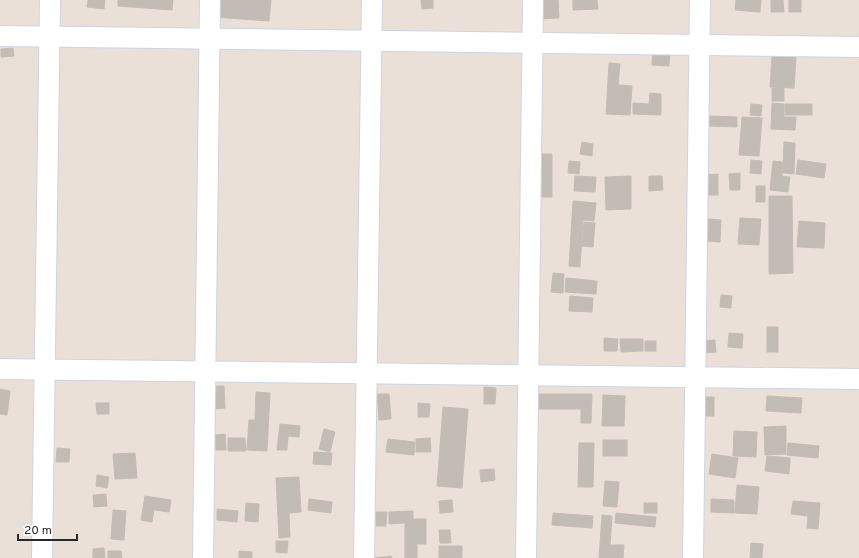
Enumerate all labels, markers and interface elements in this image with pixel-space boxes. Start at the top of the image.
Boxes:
scale bar [18,516,77,542]
text: 20 m [24,523,52,539]

